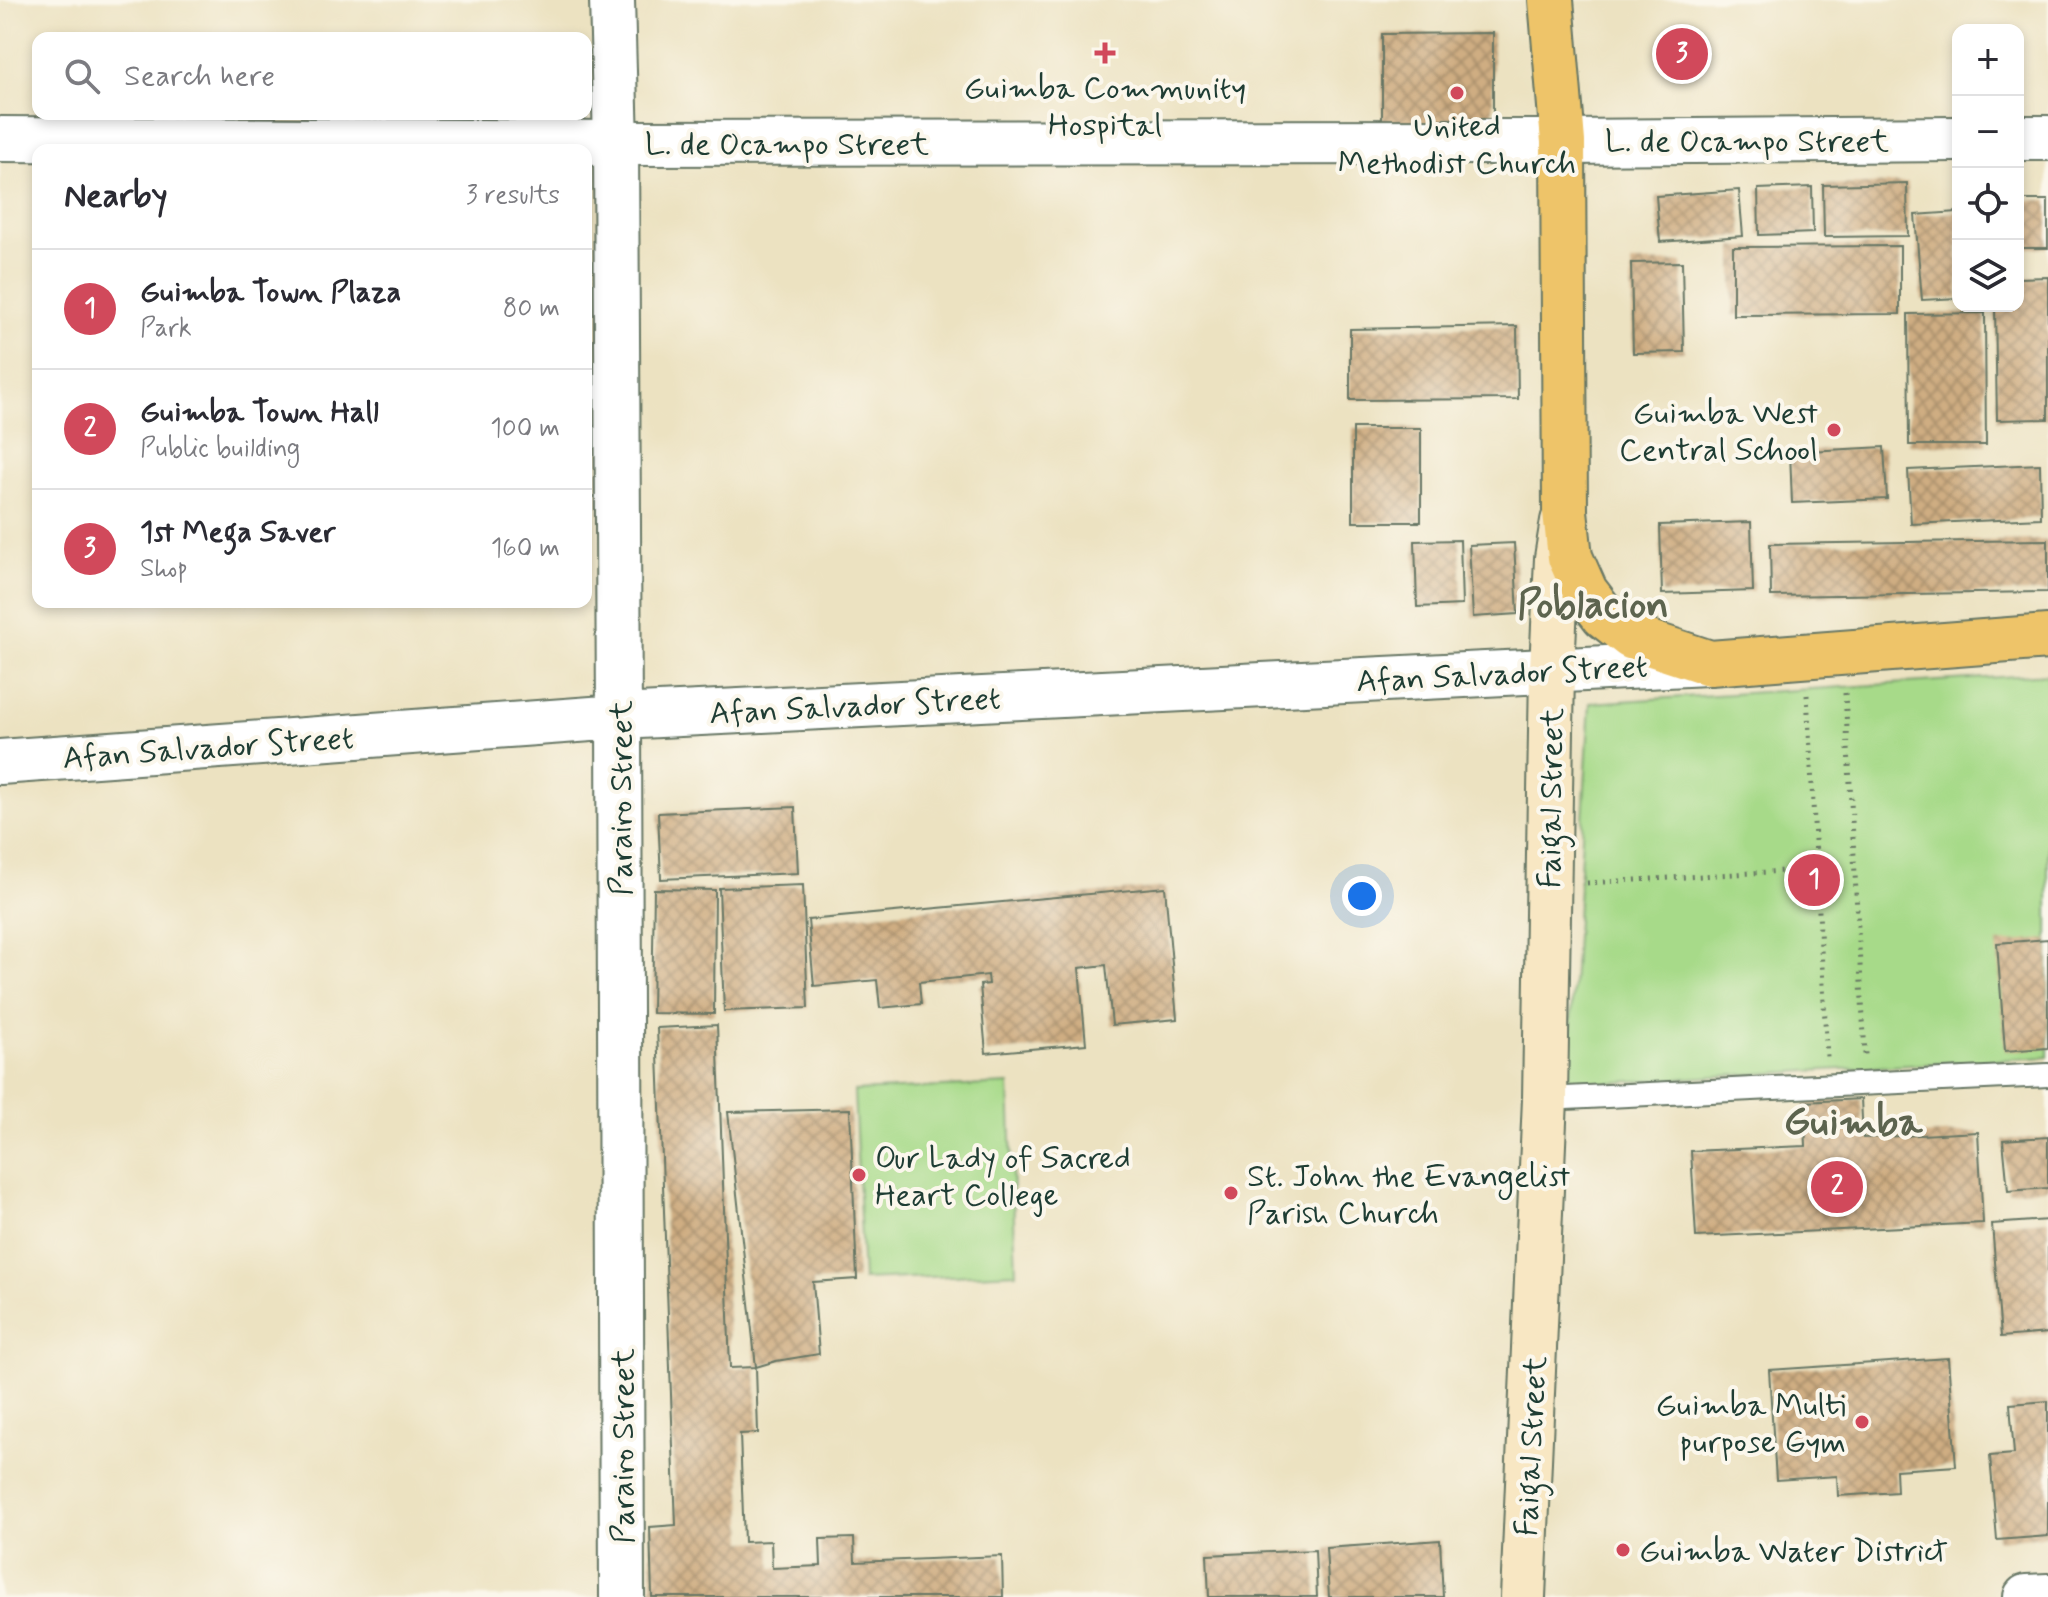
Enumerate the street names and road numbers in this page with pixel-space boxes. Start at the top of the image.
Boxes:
street label: L. de Ocampo Street [1605,121,1889,163]
street label: L. de Ocampo Street [645,124,929,166]
street label: Afan Salvador Street [1355,646,1649,704]
street label: Afan Salvador Street [708,678,1002,736]
street label: Parairo Street [601,700,643,896]
street label: Faigal Street [1529,707,1578,889]
street label: Afan Salvador Street [61,718,355,780]
street label: Parairo Street [603,1348,645,1544]
street label: Faigal Street [1506,1355,1561,1537]

